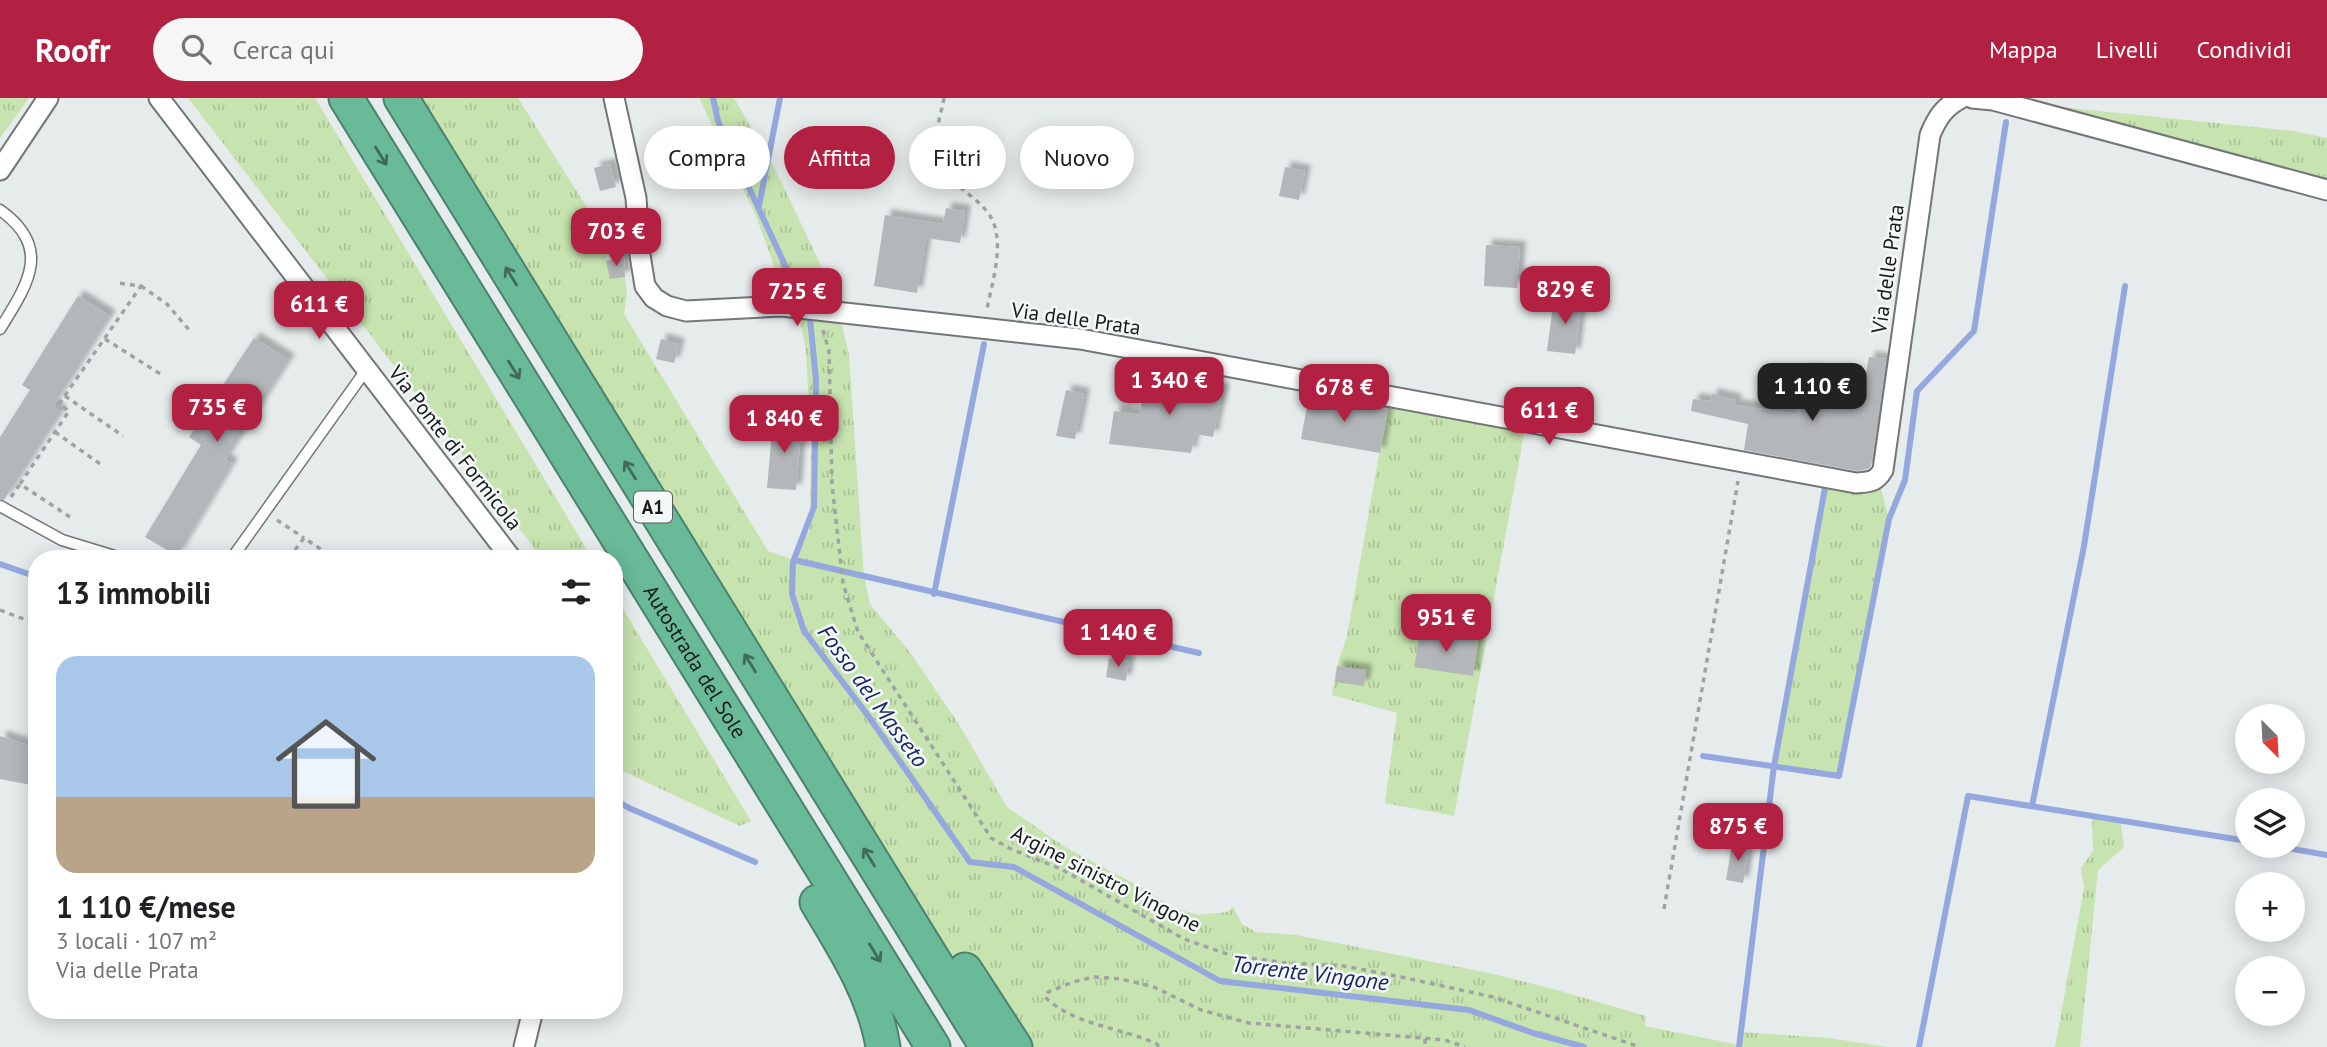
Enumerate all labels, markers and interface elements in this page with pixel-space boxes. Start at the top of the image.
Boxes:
search box [153,18,643,81]
text: Roofr [35,28,111,71]
icon: search [177,30,215,68]
text: Cerca qui [233,33,335,66]
text: Mappa [1989,34,2058,65]
text: Livelli [2096,34,2158,65]
text: Condividi [2196,34,2292,65]
chip: Compra [644,126,770,189]
chip: Affitta [784,126,895,189]
chip: Filtri [909,126,1006,189]
chip: Nuovo [1020,126,1134,189]
one-way arrow [374,146,389,165]
street label: Via delle Prata [1865,203,1910,336]
pin: 703 € [567,208,665,268]
text: 703 € [587,216,645,245]
pin: 829 € [1516,266,1614,326]
one-way arrow [504,267,519,286]
pin: 725 € [748,268,846,328]
text: 829 € [1536,274,1594,303]
text: 725 € [768,276,826,305]
pin: 611 € [270,282,368,341]
text: 611 € [290,289,348,318]
street label: Via delle Prata [1009,296,1142,341]
pin: 1 340 € [1104,358,1234,417]
street label: Via Ponte di Formicola [382,359,528,535]
one-way arrow [508,360,522,380]
pin: 678 € [1295,364,1393,424]
pin: 1 110 € [1747,364,1877,423]
text: 1 340 € [1131,365,1207,394]
text: 1 110 € [1774,371,1850,400]
text: 678 € [1315,372,1373,401]
pin: 735 € [168,384,266,444]
pin: 611 € [1500,388,1598,447]
text: 735 € [188,392,246,421]
text: 611 € [1520,395,1578,424]
pin: 1 840 € [719,396,849,455]
text: 1 840 € [746,403,822,432]
one-way arrow [623,460,637,480]
road number: A1 [634,492,672,522]
text: 13 immobili [56,573,211,612]
icon: filters [557,573,595,611]
street label: Autostrada del Sole [638,580,753,743]
pin: 951 € [1397,594,1495,654]
text: 951 € [1417,602,1475,631]
pin: 1 140 € [1053,610,1183,669]
text: 1 140 € [1080,617,1156,646]
water label: Fosso del Masseto [812,619,935,773]
one-way arrow [743,654,757,674]
icon: home [263,701,389,827]
north arrow [2235,704,2305,774]
map controls [2235,704,2305,1026]
button: layers [2235,788,2305,858]
pin: 875 € [1689,804,1787,863]
text: 875 € [1709,811,1767,840]
street label: Argine sinistro Vingone [1007,819,1205,938]
one-way arrow [862,848,876,868]
button: + [2235,872,2305,942]
text: 1 110 €/mese [56,887,236,926]
text: 3 locali · 107 m² [56,926,217,955]
one-way arrow [868,943,882,963]
water label: Torrente Vingone [1230,948,1391,997]
text: Via delle Prata [56,955,199,984]
button: − [2235,956,2305,1026]

